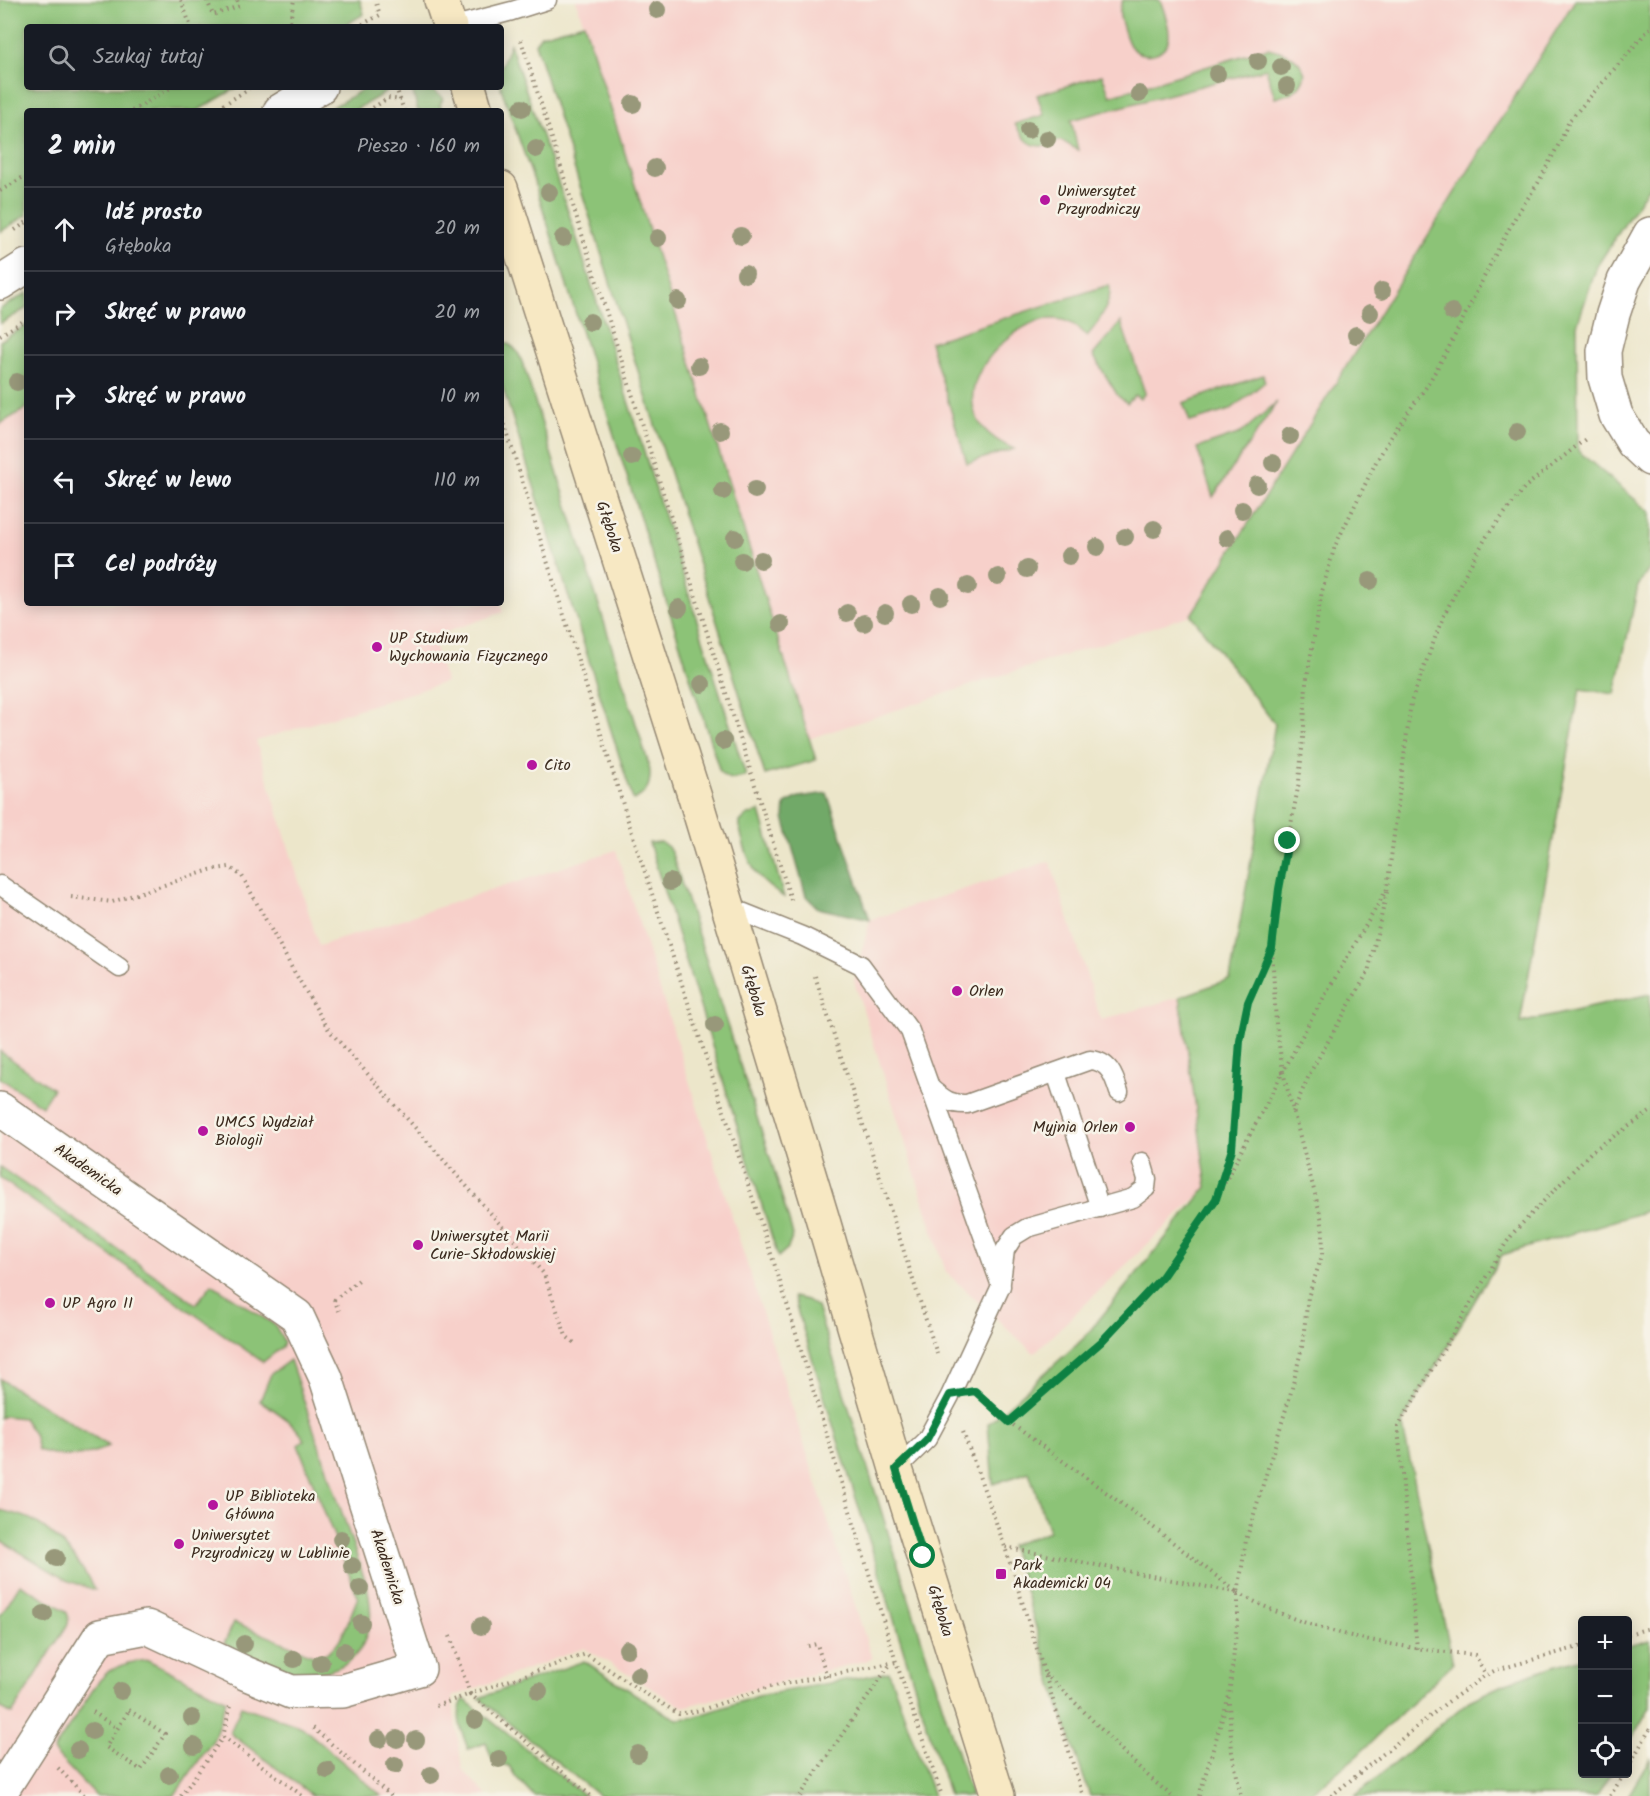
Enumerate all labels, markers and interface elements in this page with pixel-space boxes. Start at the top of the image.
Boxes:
search box [24,24,504,90]
text: Szukaj tutaj [93,40,204,75]
icon: search [45,41,78,74]
text: 2 min [48,126,116,168]
text: Pieszo · 160 m [357,131,480,163]
place label: Uniwersytet Przyrodniczy [1057,179,1141,222]
marker: Uniwersytet Przyrodniczy [1038,193,1052,207]
text: Idź prosto [105,196,202,231]
icon: ahead [48,213,81,246]
text: 20 m [434,213,480,245]
text: Głęboka [105,231,172,263]
text: Skręć w prawo [105,296,246,331]
icon: right [48,297,81,330]
text: 20 m [434,297,480,329]
text: Skręć w prawo [105,380,246,415]
icon: right [48,381,81,414]
text: 10 m [440,381,480,413]
text: Skręć w lewo [105,464,232,499]
icon: left [48,465,81,498]
text: 110 m [434,465,480,497]
street label: Głęboka [589,498,629,556]
text: Cel podróży [105,548,217,583]
icon: arrive [48,549,81,582]
place label: UP Studium Wychowania Fizycznego [389,626,548,669]
marker: UP Studium Wychowania Fizycznego [370,640,384,654]
place label: Cito [544,753,571,778]
marker: Cito [525,758,539,772]
route end [1274,827,1300,853]
street label: Głęboka [733,962,773,1020]
place label: Orlen [969,979,1004,1004]
marker: Orlen [950,984,964,998]
place label: UMCS Wydział Biologii [215,1110,315,1153]
place label: Myjnia Orlen [1033,1115,1118,1140]
marker: Myjnia Orlen [1123,1120,1137,1134]
marker: UMCS Wydział Biologii [196,1124,210,1138]
street label: Akademicka [49,1137,127,1203]
place label: Uniwersytet Marii Curie-Skłodowskiej [430,1224,556,1267]
marker: Uniwersytet Marii Curie-Skłodowskiej [411,1238,425,1252]
place label: UP Agro II [62,1291,133,1316]
marker: UP Agro II [43,1296,57,1310]
place label: UP Biblioteka Główna [225,1484,315,1527]
marker: UP Biblioteka Główna [206,1498,220,1512]
place label: Uniwersytet Przyrodniczy w Lublinie [191,1523,350,1566]
street label: Akademicka [363,1526,411,1608]
marker: Uniwersytet Przyrodniczy w Lublinie [172,1537,186,1551]
route start [909,1542,935,1568]
place label: Park Akademicki 04 [1013,1553,1111,1596]
marker: Park Akademicki 04 [994,1567,1008,1581]
street label: Głęboka [920,1582,960,1640]
map controls [1578,1616,1632,1778]
button: + [1578,1616,1632,1670]
button: − [1578,1670,1632,1724]
button: locate [1578,1724,1632,1778]

